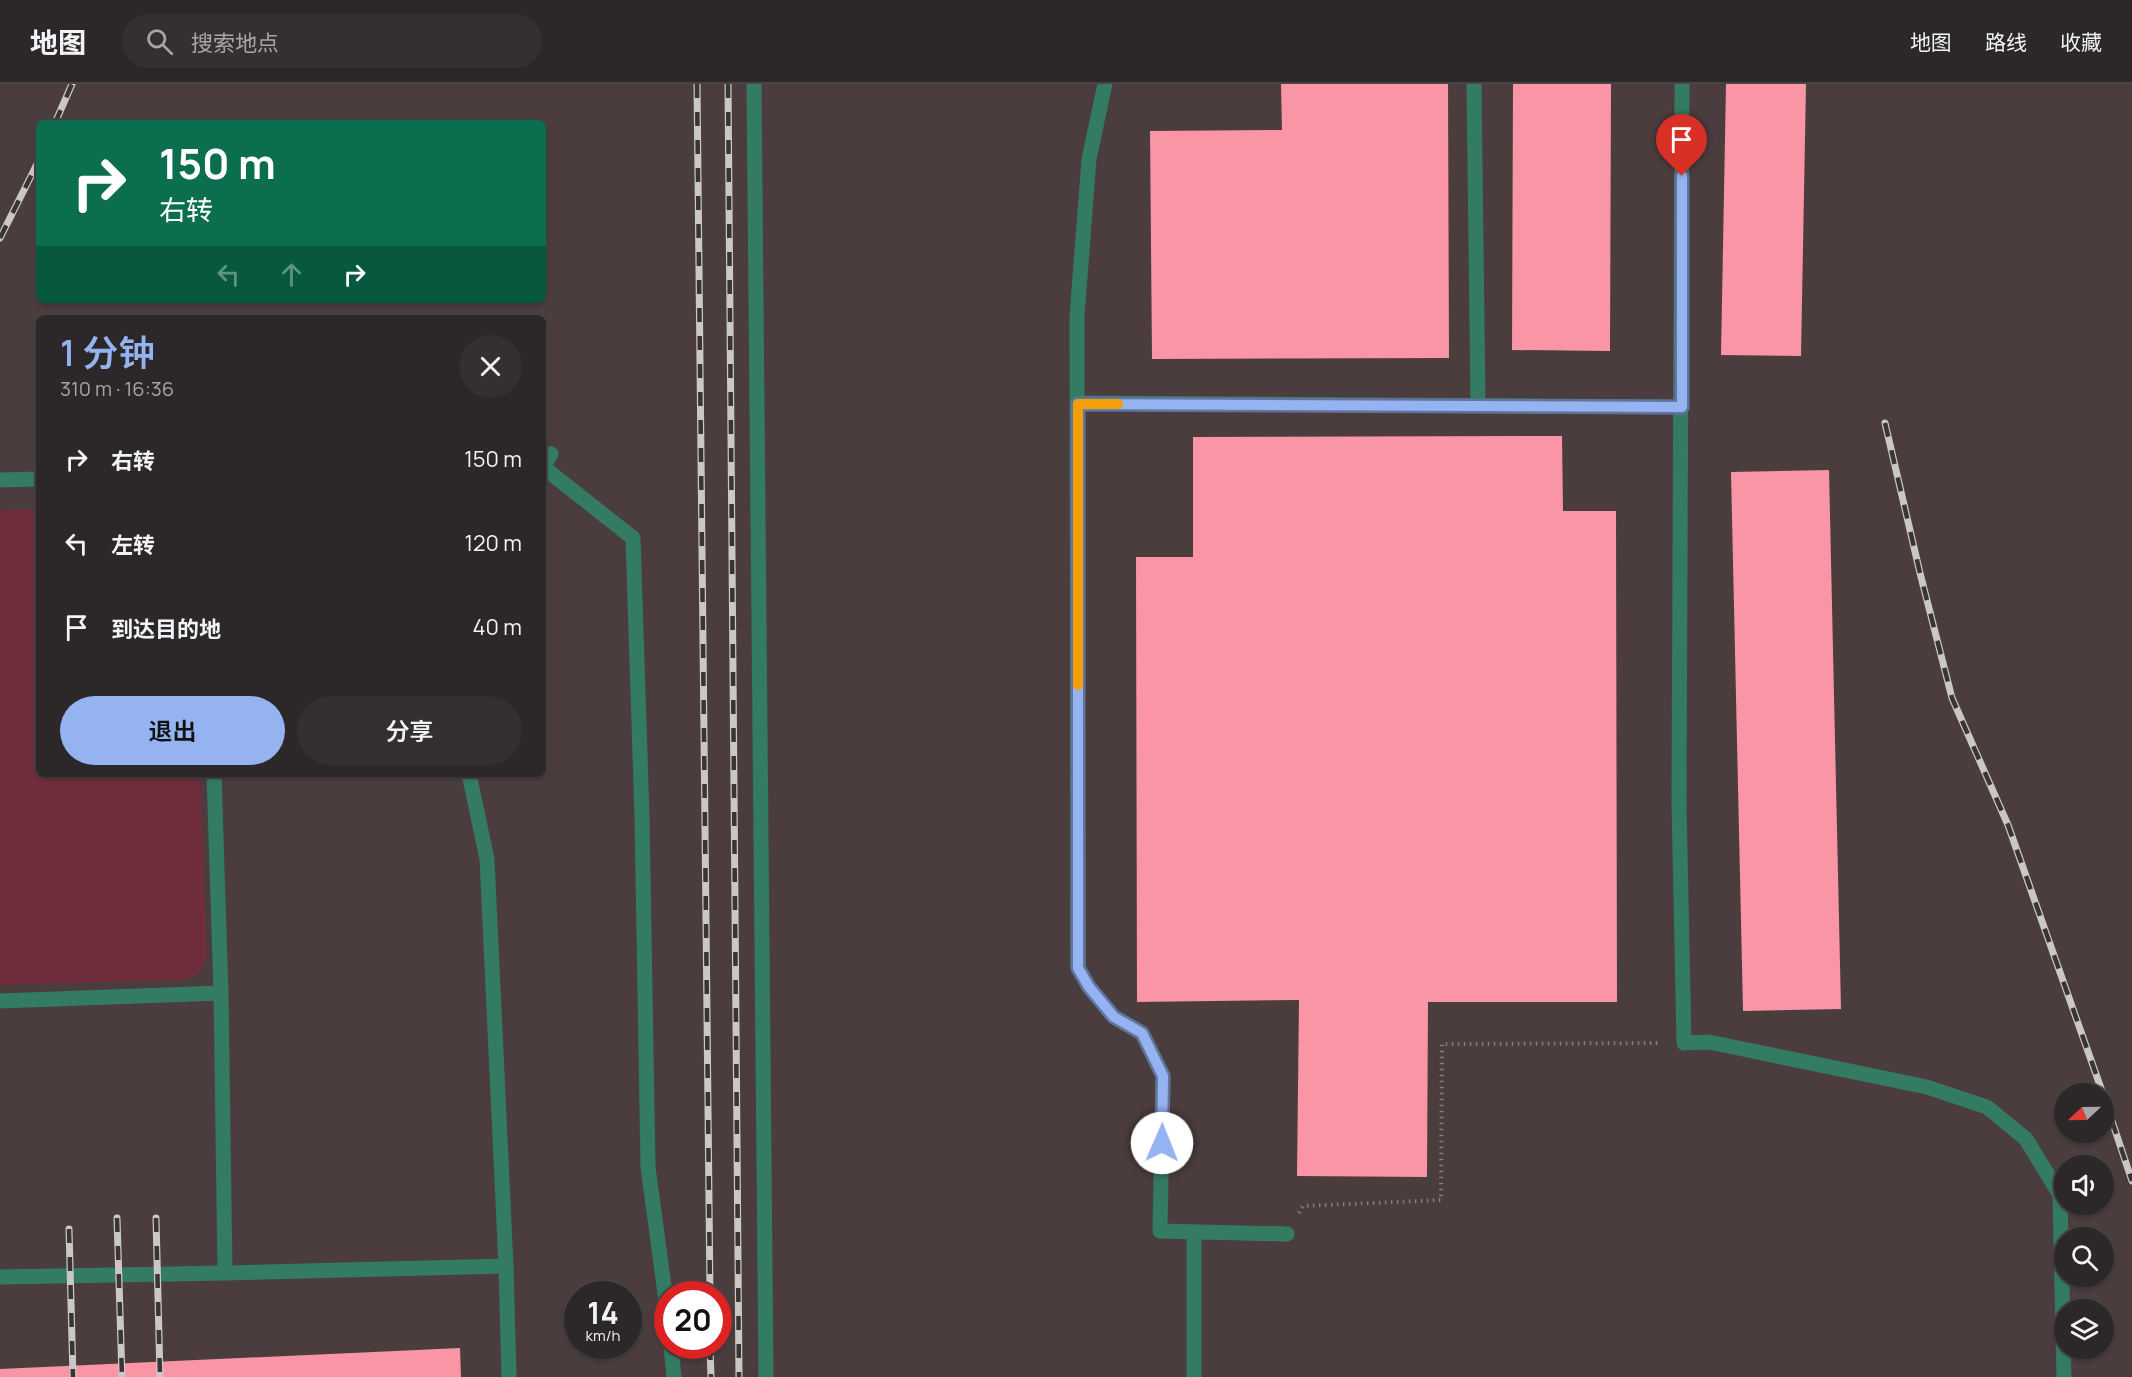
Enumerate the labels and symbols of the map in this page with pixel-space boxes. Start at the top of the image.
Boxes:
pin [1656,114,1707,176]
north arrow [2054,1083,2114,1143]
position arrow [1130,1111,1194,1175]
speed limit sign: 20 [654,1281,732,1359]

